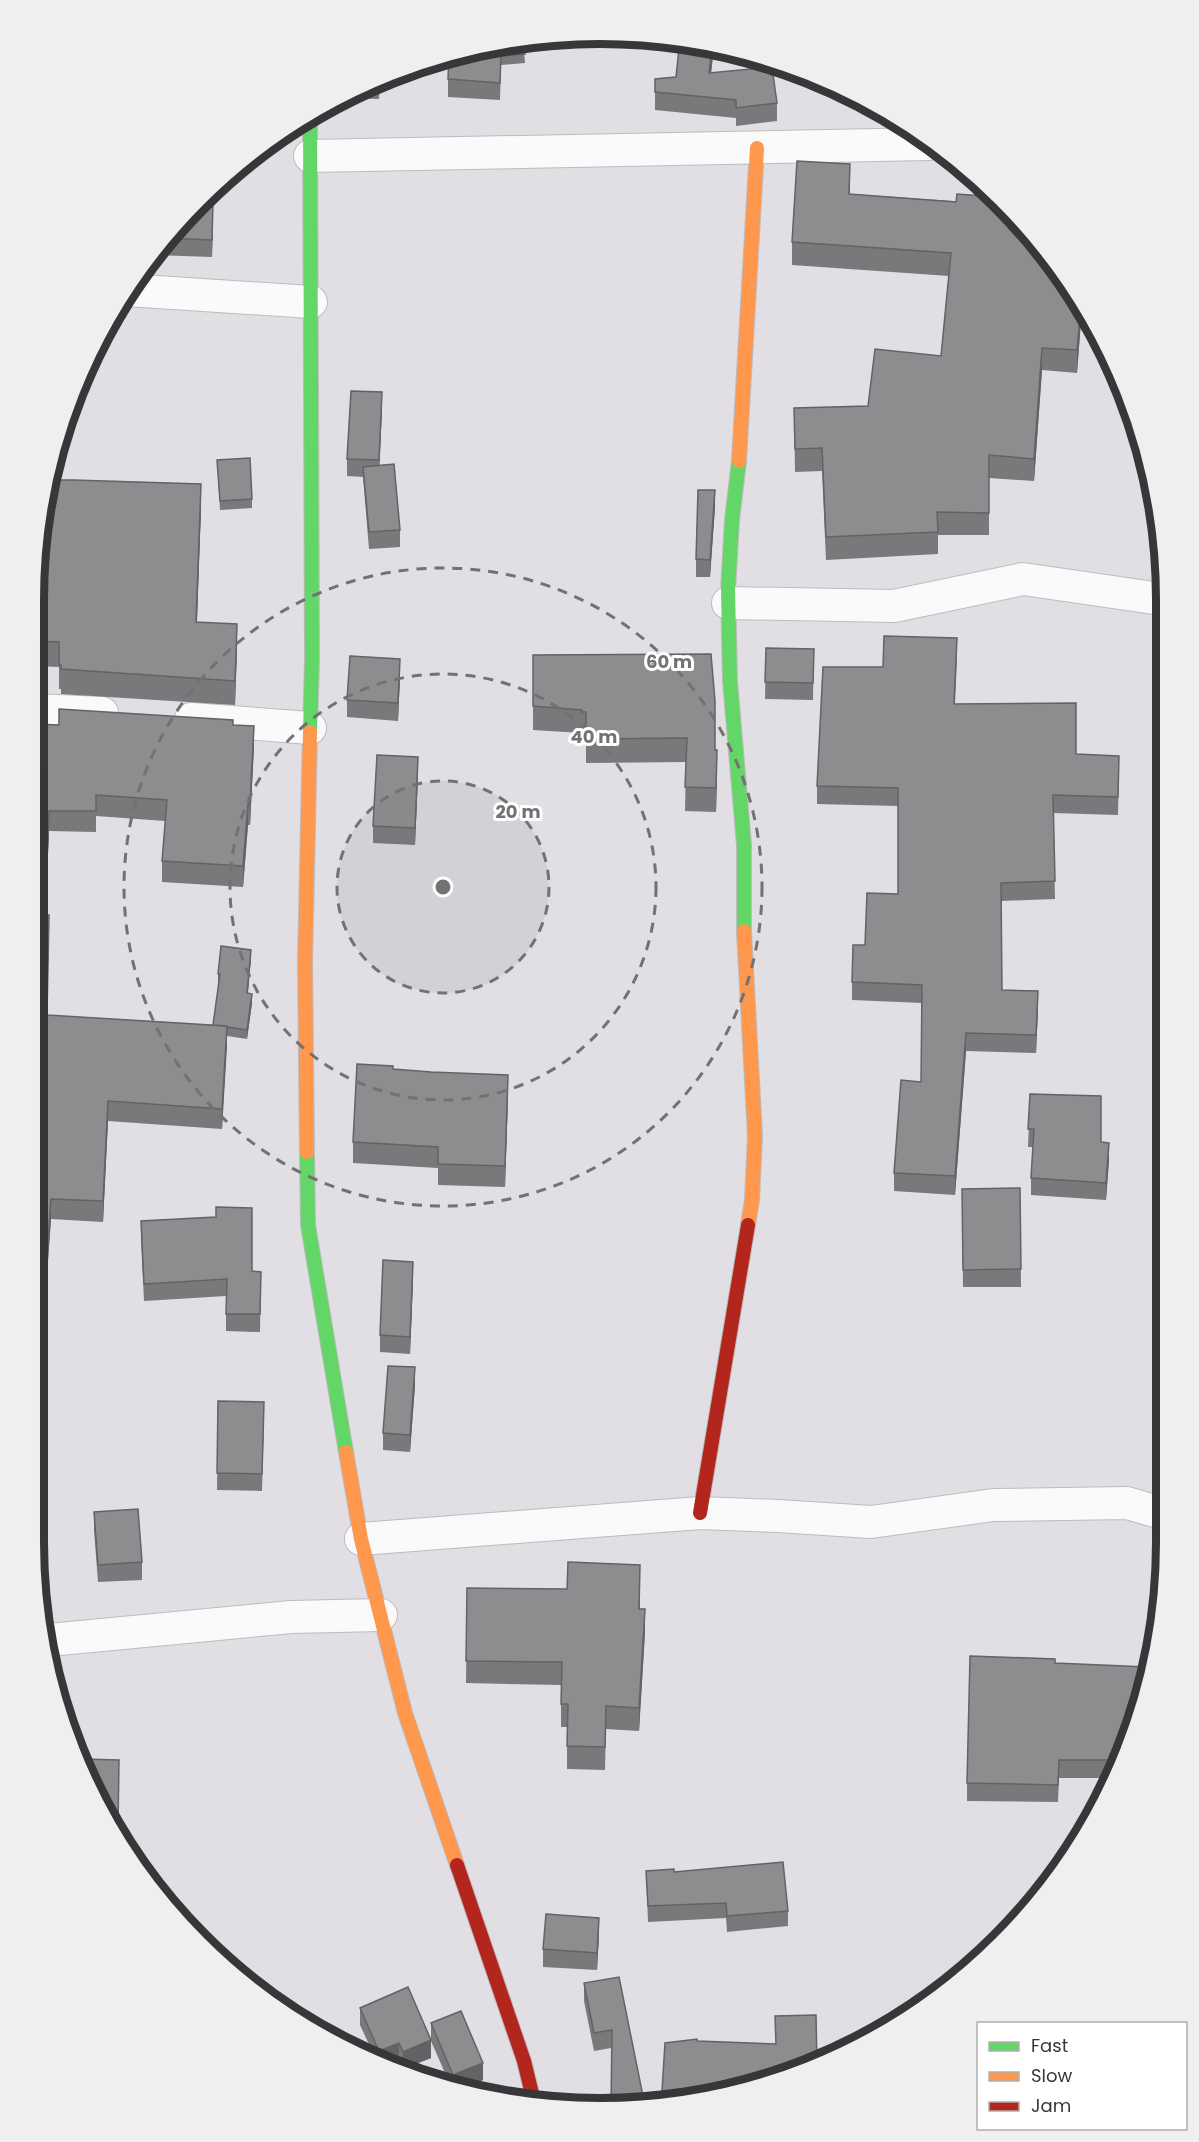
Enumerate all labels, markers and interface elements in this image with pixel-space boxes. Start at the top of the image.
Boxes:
text: 60 m [646,649,692,674]
text: 40 m [571,724,617,749]
text: 20 m [496,799,540,824]
centre of rings [433,877,453,897]
legend [977,2022,1187,2130]
text: Fast [1031,2033,1068,2058]
text: Slow [1031,2063,1073,2088]
text: Jam [1031,2093,1071,2118]

